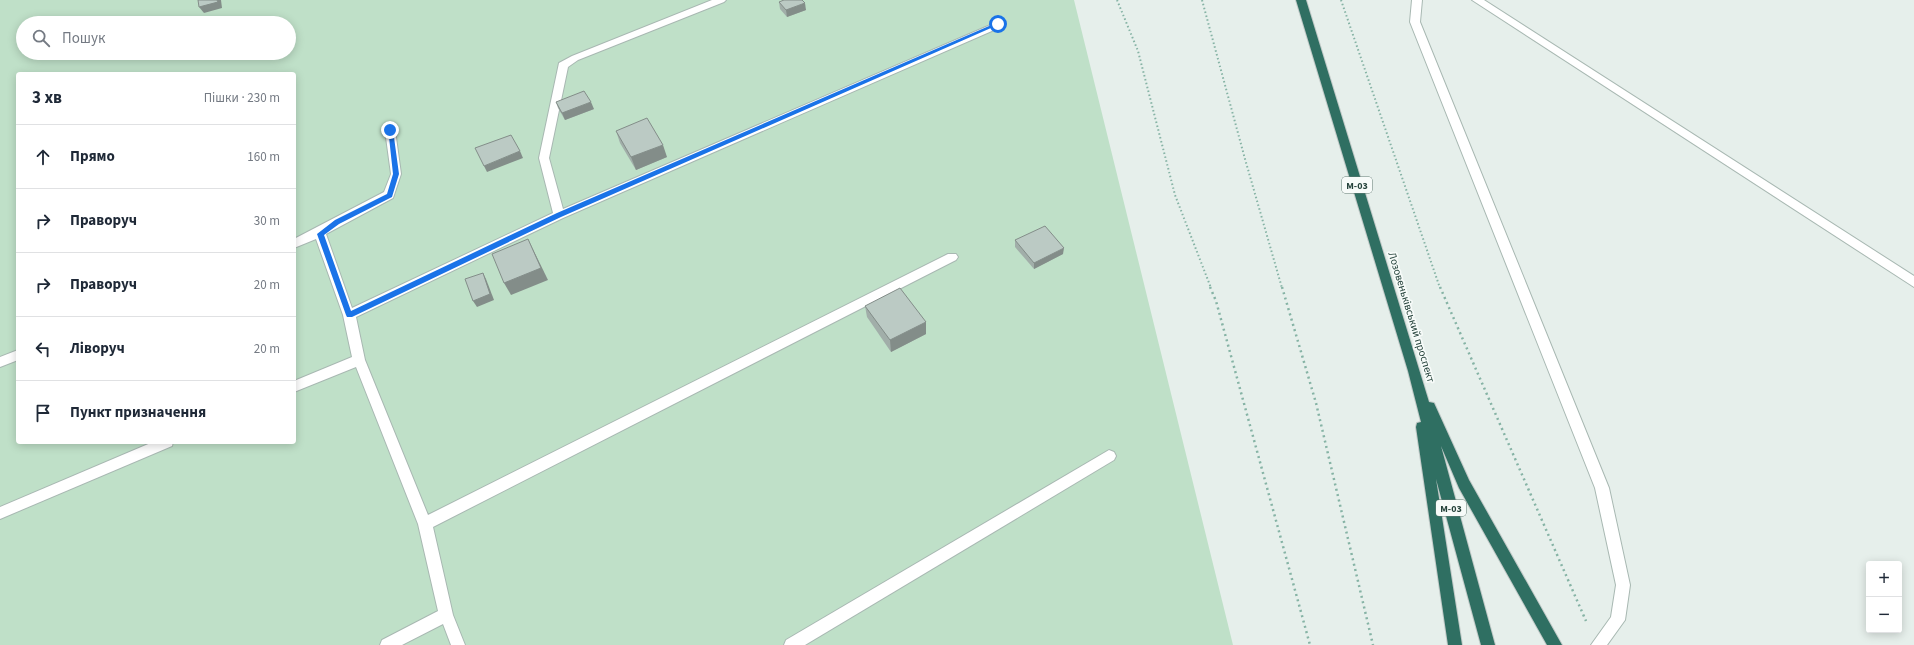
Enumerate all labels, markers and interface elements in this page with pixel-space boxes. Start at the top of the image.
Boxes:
route start [989,15,1007,33]
search box [16,16,296,60]
icon: search [30,27,52,49]
text: Пошук [62,28,105,49]
text: 3 хв [32,86,62,110]
text: Пішки · 230 m [204,89,280,107]
route end [381,121,399,139]
icon: ahead [32,146,54,168]
text: Прямо [70,146,115,167]
text: 160 m [247,148,280,166]
road number: М-03 [1342,177,1372,193]
icon: right [32,210,54,232]
text: Праворуч [70,210,137,231]
text: 30 m [254,212,280,230]
street label: Лозовеньківський проспект [1385,250,1439,384]
icon: right [32,274,54,296]
text: Праворуч [70,274,137,295]
text: 20 m [254,276,280,294]
icon: left [32,338,54,360]
text: Ліворуч [70,338,125,359]
text: 20 m [254,340,280,358]
icon: arrive [32,402,54,424]
text: Пункт призначення [70,402,206,423]
road number: М-03 [1436,500,1466,516]
map controls [1866,561,1902,633]
button: + [1866,561,1902,597]
button: − [1866,597,1902,633]

